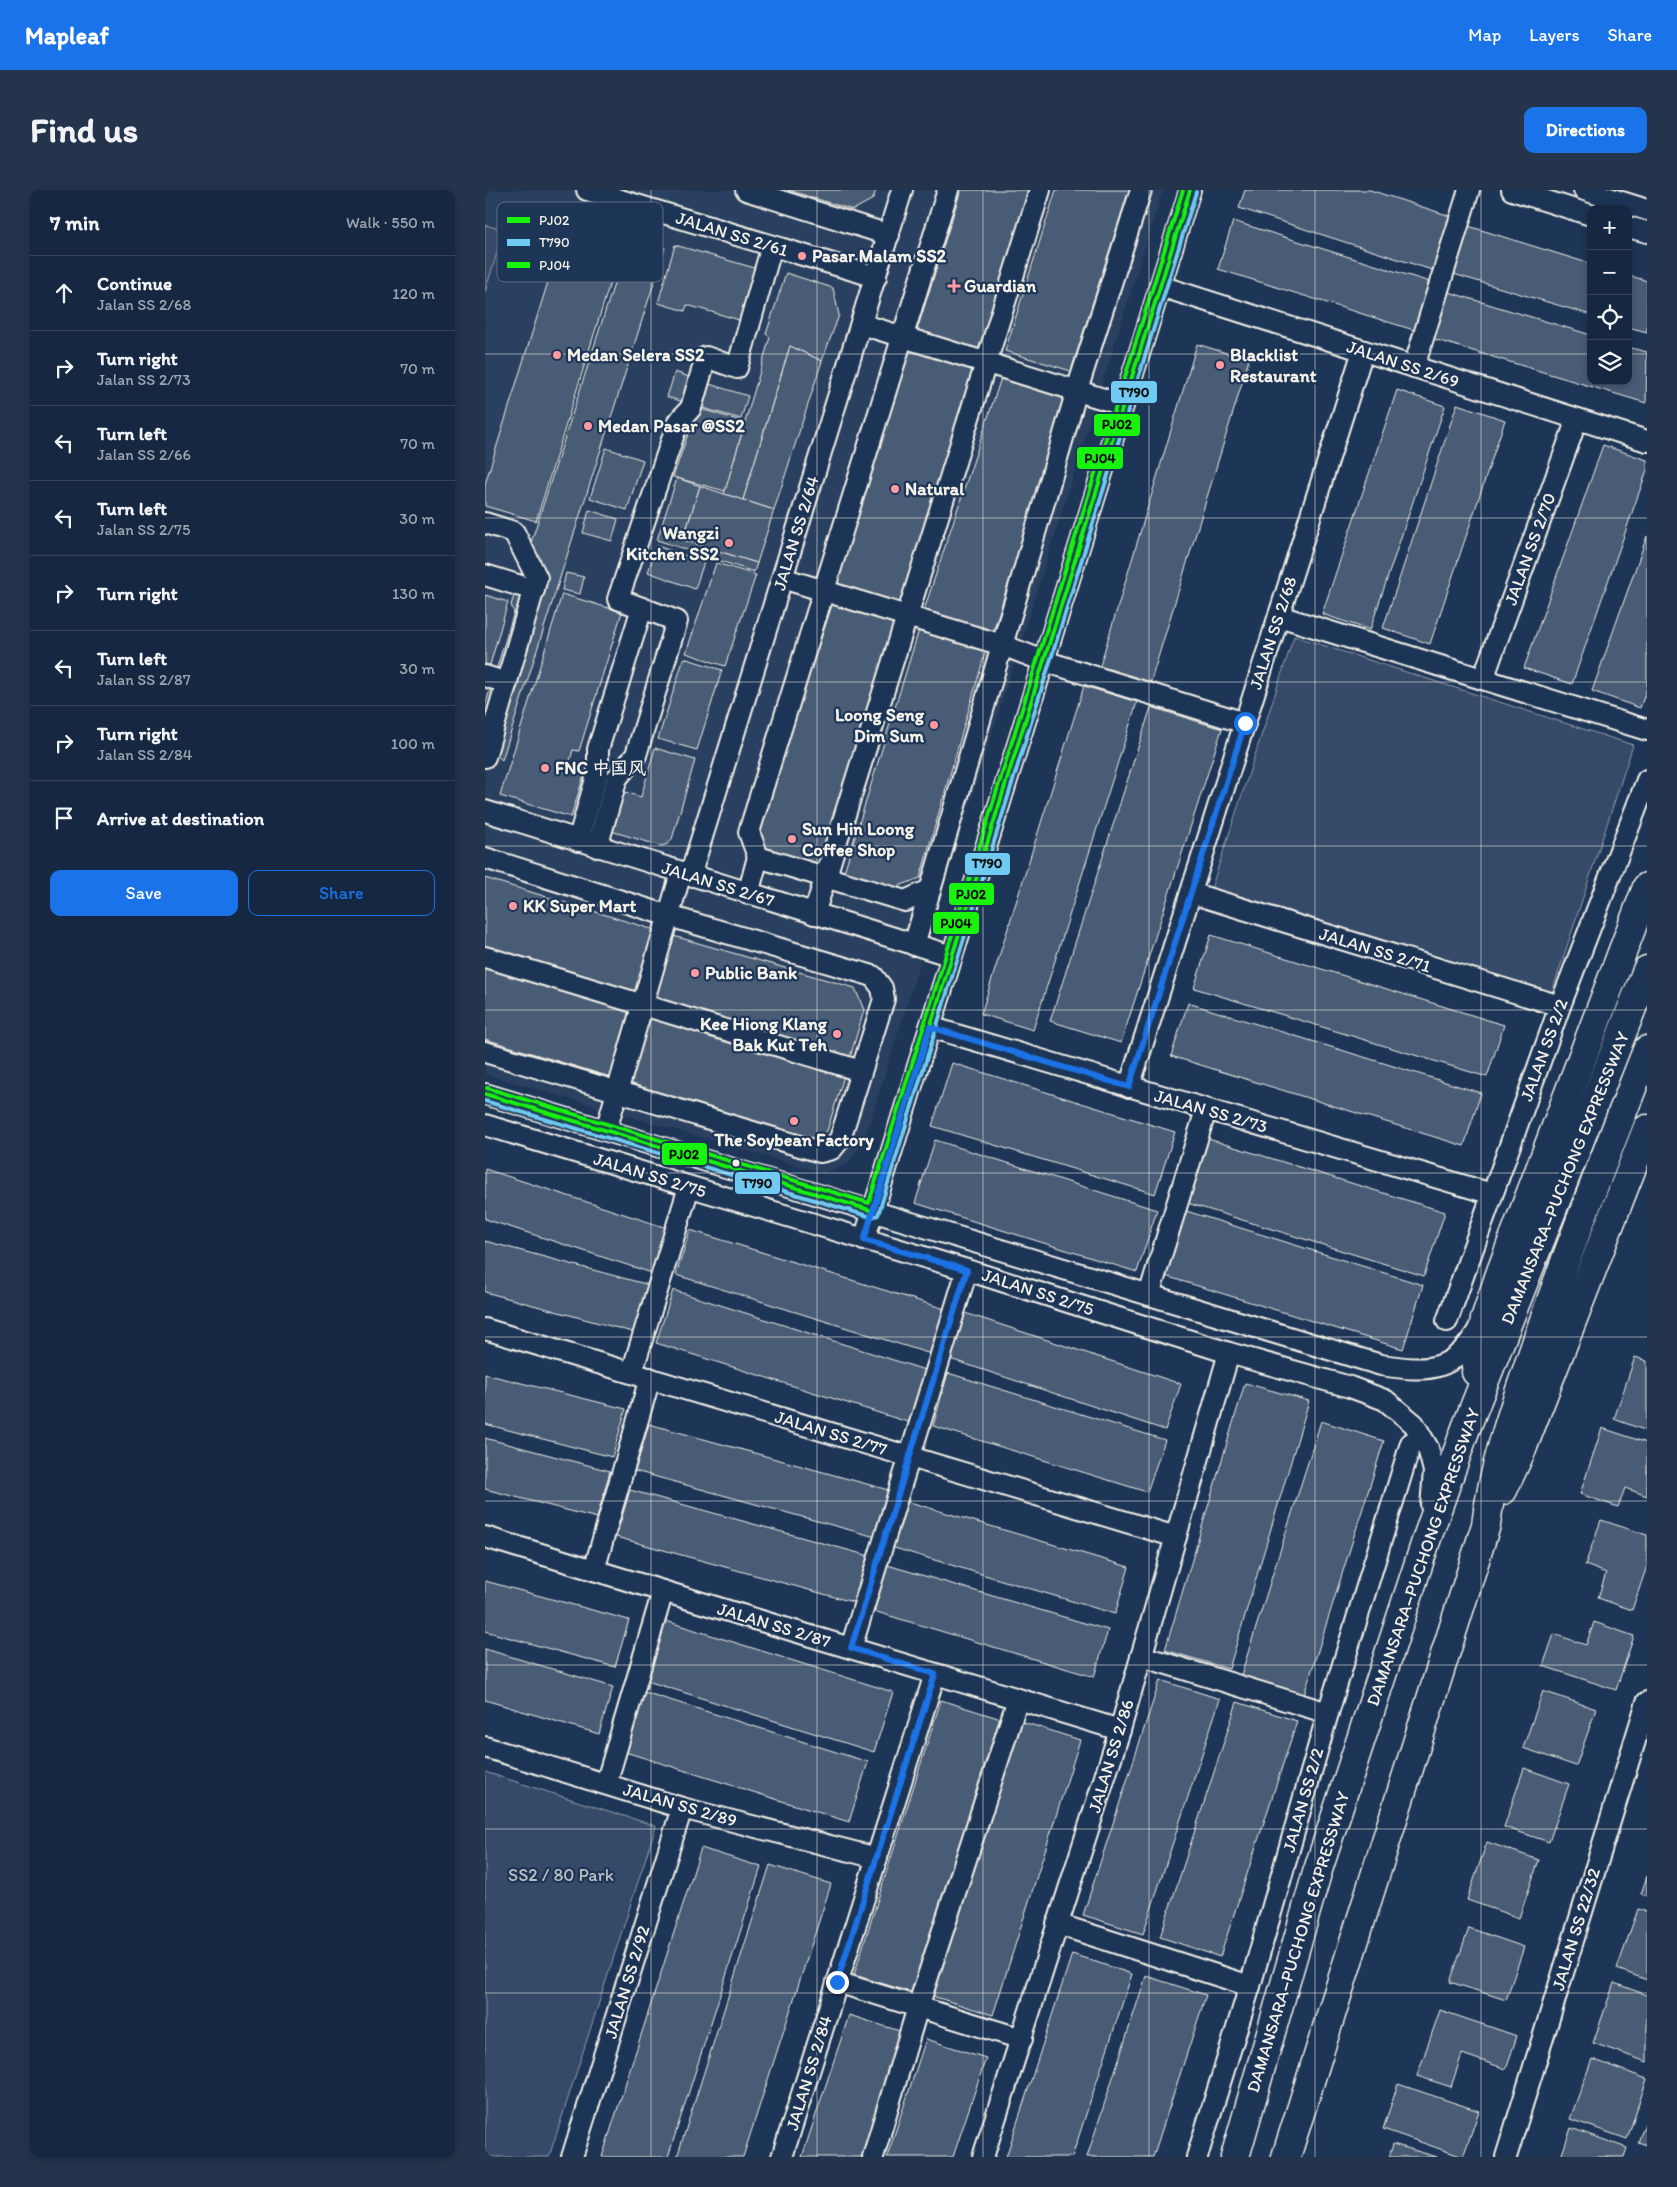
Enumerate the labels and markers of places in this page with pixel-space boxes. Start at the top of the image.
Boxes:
place label: Pasar Malam SS2 [812,245,947,267]
marker: Pasar Malam SS2 [796,250,808,262]
place label: Guardian [964,275,1037,297]
marker: Guardian [948,280,960,292]
place label: Medan Selera SS2 [567,344,705,366]
place label: Blacklist Restaurant [1230,344,1317,387]
marker: Medan Selera SS2 [551,349,563,361]
marker: Blacklist Restaurant [1214,359,1226,371]
place label: Medan Pasar @SS2 [598,415,745,437]
marker: Medan Pasar @SS2 [582,420,594,432]
place label: Natural [905,478,965,500]
marker: Natural [889,483,901,495]
place label: Wangzi Kitchen SS2 [626,522,720,565]
marker: Wangzi Kitchen SS2 [723,537,735,549]
place label: Loong Seng Dim Sum [835,704,925,747]
marker: Loong Seng Dim Sum [928,719,940,731]
place label: FNC 中国风 [555,757,646,779]
marker: FNC 中国风 [539,762,551,774]
place label: Sun Hin Loong Coffee Shop [802,818,915,861]
marker: Sun Hin Loong Coffee Shop [786,833,798,845]
place label: KK Super Mart [523,895,636,917]
marker: KK Super Mart [507,900,519,912]
place label: Public Bank [705,962,798,984]
marker: Public Bank [689,967,701,979]
place label: Kee Hiong Klang Bak Kut Teh [700,1013,828,1056]
marker: Kee Hiong Klang Bak Kut Teh [831,1028,843,1040]
marker: The Soybean Factory [788,1115,800,1127]
place label: The Soybean Factory [713,1129,874,1151]
unlabelled marker [731,1158,741,1168]

